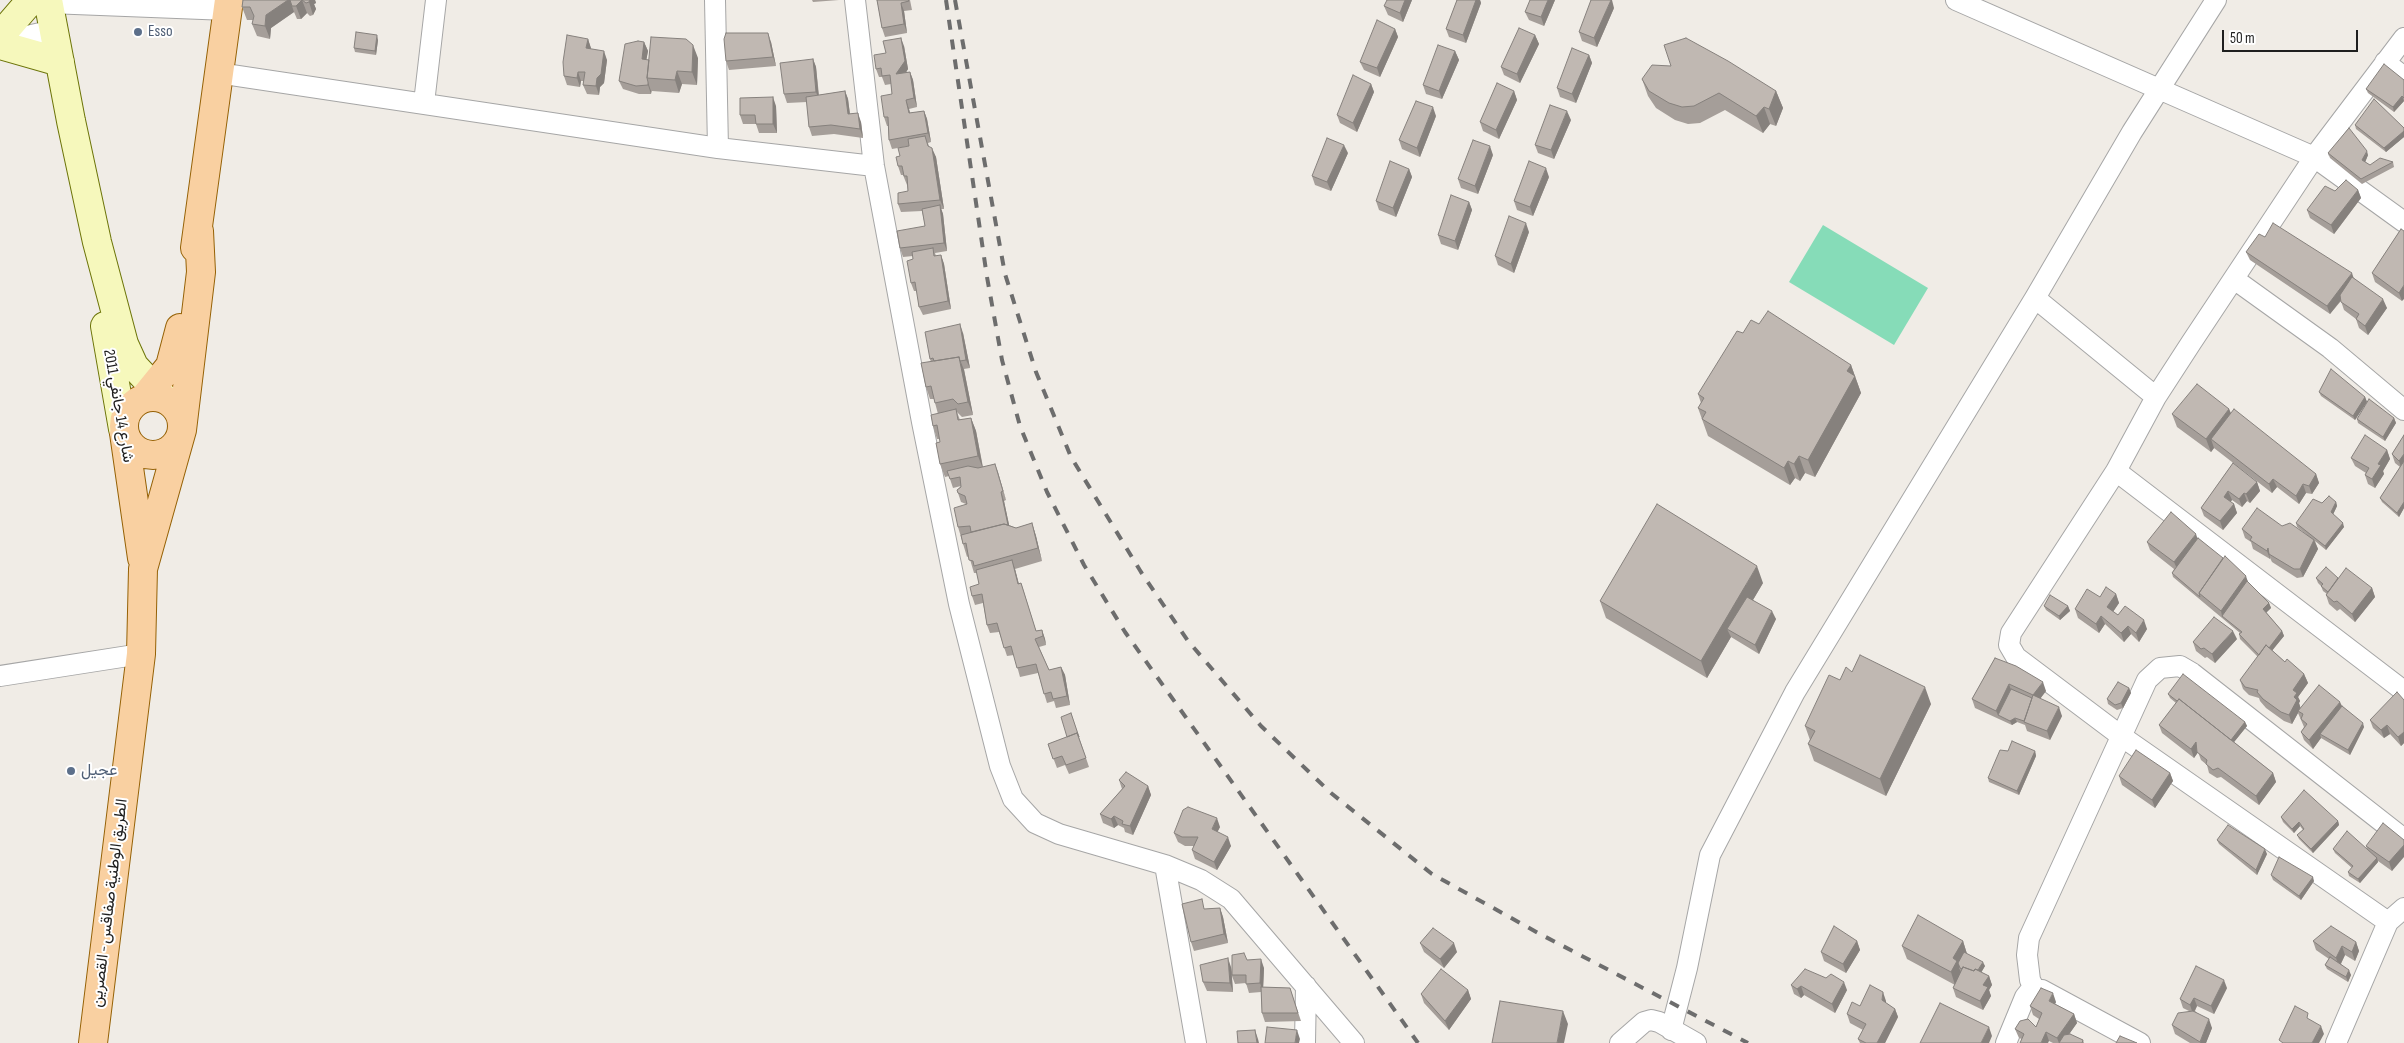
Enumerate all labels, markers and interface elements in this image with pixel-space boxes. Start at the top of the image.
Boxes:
scale bar [2224,20,2360,52]
place label: Esso [148,22,173,42]
marker: Esso [132,26,144,38]
text: 50 m [2230,29,2255,48]
street label: شارع 14 جانفي 2011 [99,348,137,464]
place label: عجيل [81,761,117,781]
marker: عجيل [65,765,77,777]
street label: الطريق الوطنية صفاقس - القصرين [88,798,132,1008]

